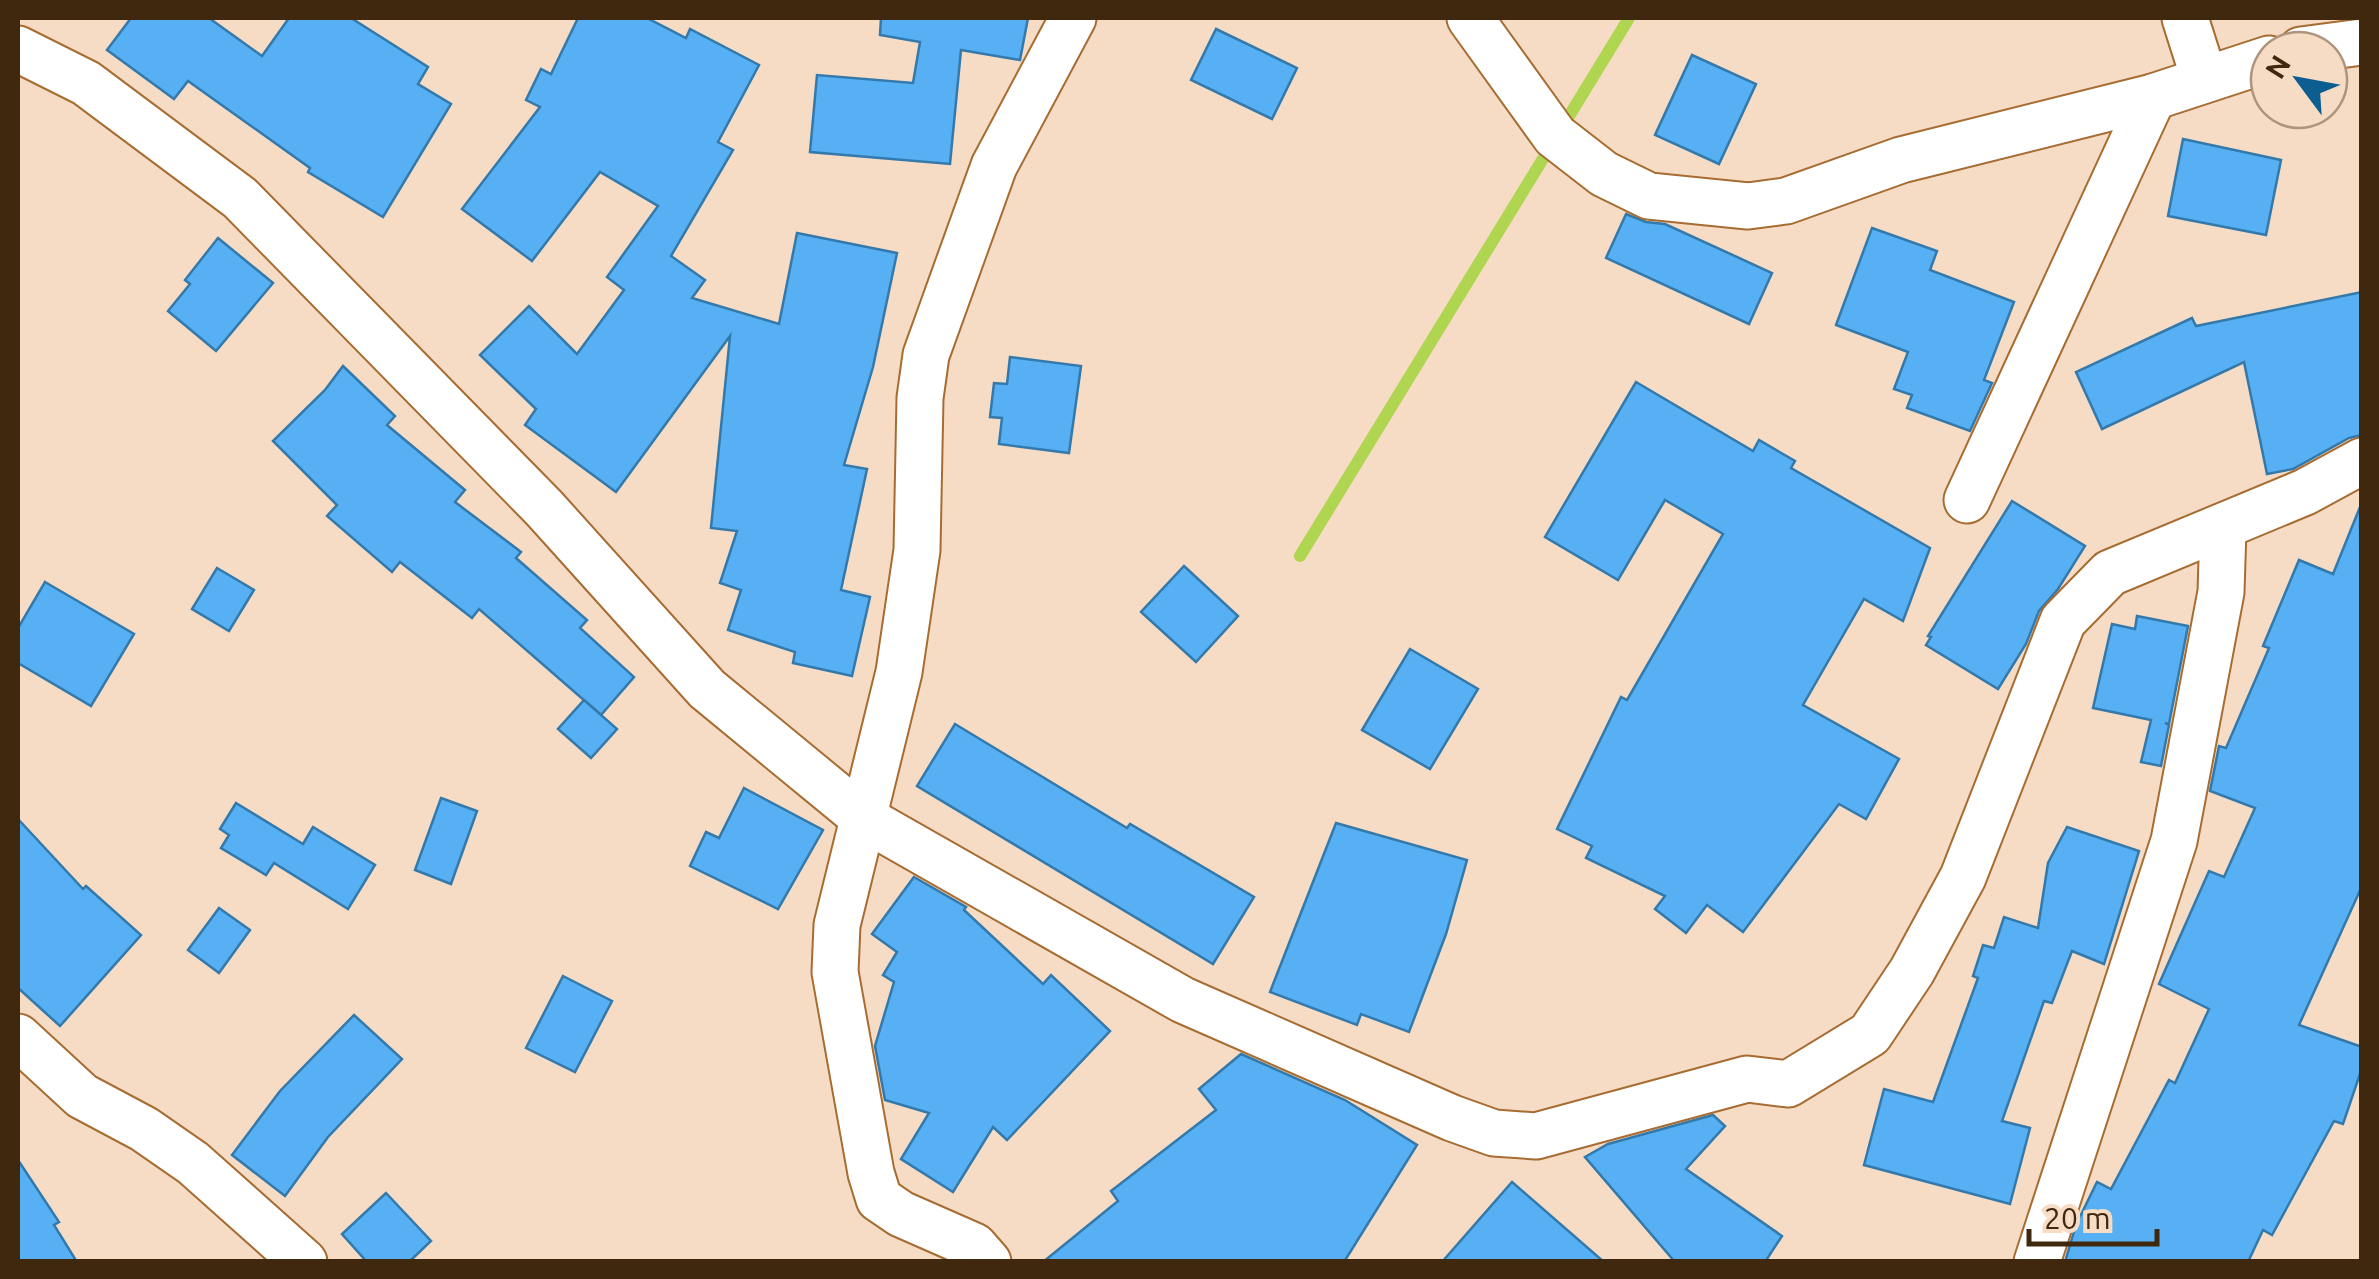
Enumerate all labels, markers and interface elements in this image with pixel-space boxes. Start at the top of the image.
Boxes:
north arrow [2249,30,2349,130]
text: N [2259,49,2296,84]
scale bar [2029,1184,2156,1246]
text: 20 m [2044,1201,2111,1235]

